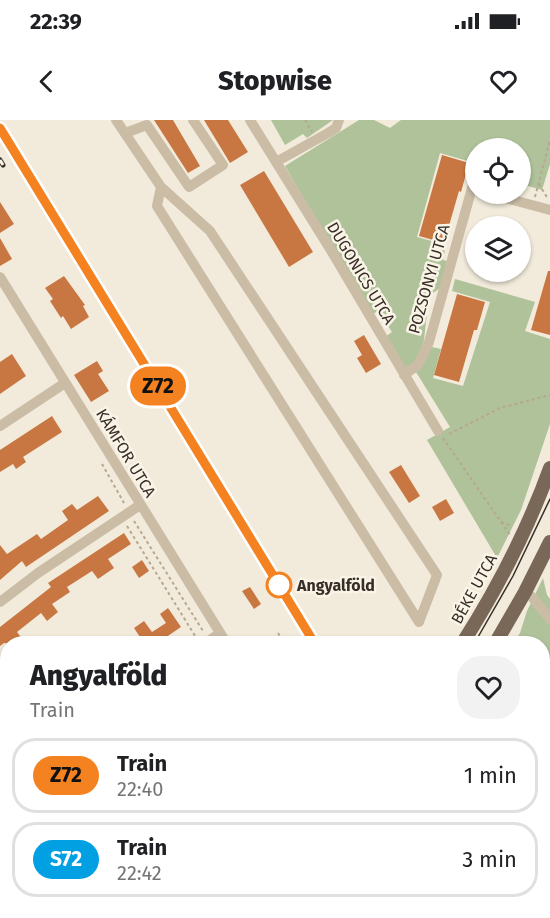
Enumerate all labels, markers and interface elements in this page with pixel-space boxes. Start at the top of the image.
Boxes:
text: 22:39 [30,8,82,35]
icon: back [30,65,63,98]
text: Stopwise [218,65,332,97]
icon: heart [487,65,520,98]
map controls [465,138,531,282]
button: locate [465,138,531,204]
button: layers [465,216,531,282]
street label: DUGONICS UTCA [323,218,399,328]
street label: POZSONYI UTCA [404,221,454,336]
line badge: Z72 [124,366,192,406]
text: Z72 [142,373,174,399]
street label: KÁMFOR UTCA [92,405,161,501]
street label: BÉKE UTCA [446,550,501,627]
marker: Angyalföld [266,572,292,598]
place label: Angyalföld [296,576,375,595]
button: heart [457,656,520,719]
text: Angyalföld [30,659,167,692]
text: Train [30,698,75,722]
text: Train [117,750,167,777]
text: Z72 [50,762,82,788]
text: 1 min [464,762,517,789]
text: 22:40 [117,777,163,801]
text: Train [117,834,167,861]
text: S72 [50,846,82,872]
text: 3 min [462,846,517,873]
text: 22:42 [117,861,162,885]

